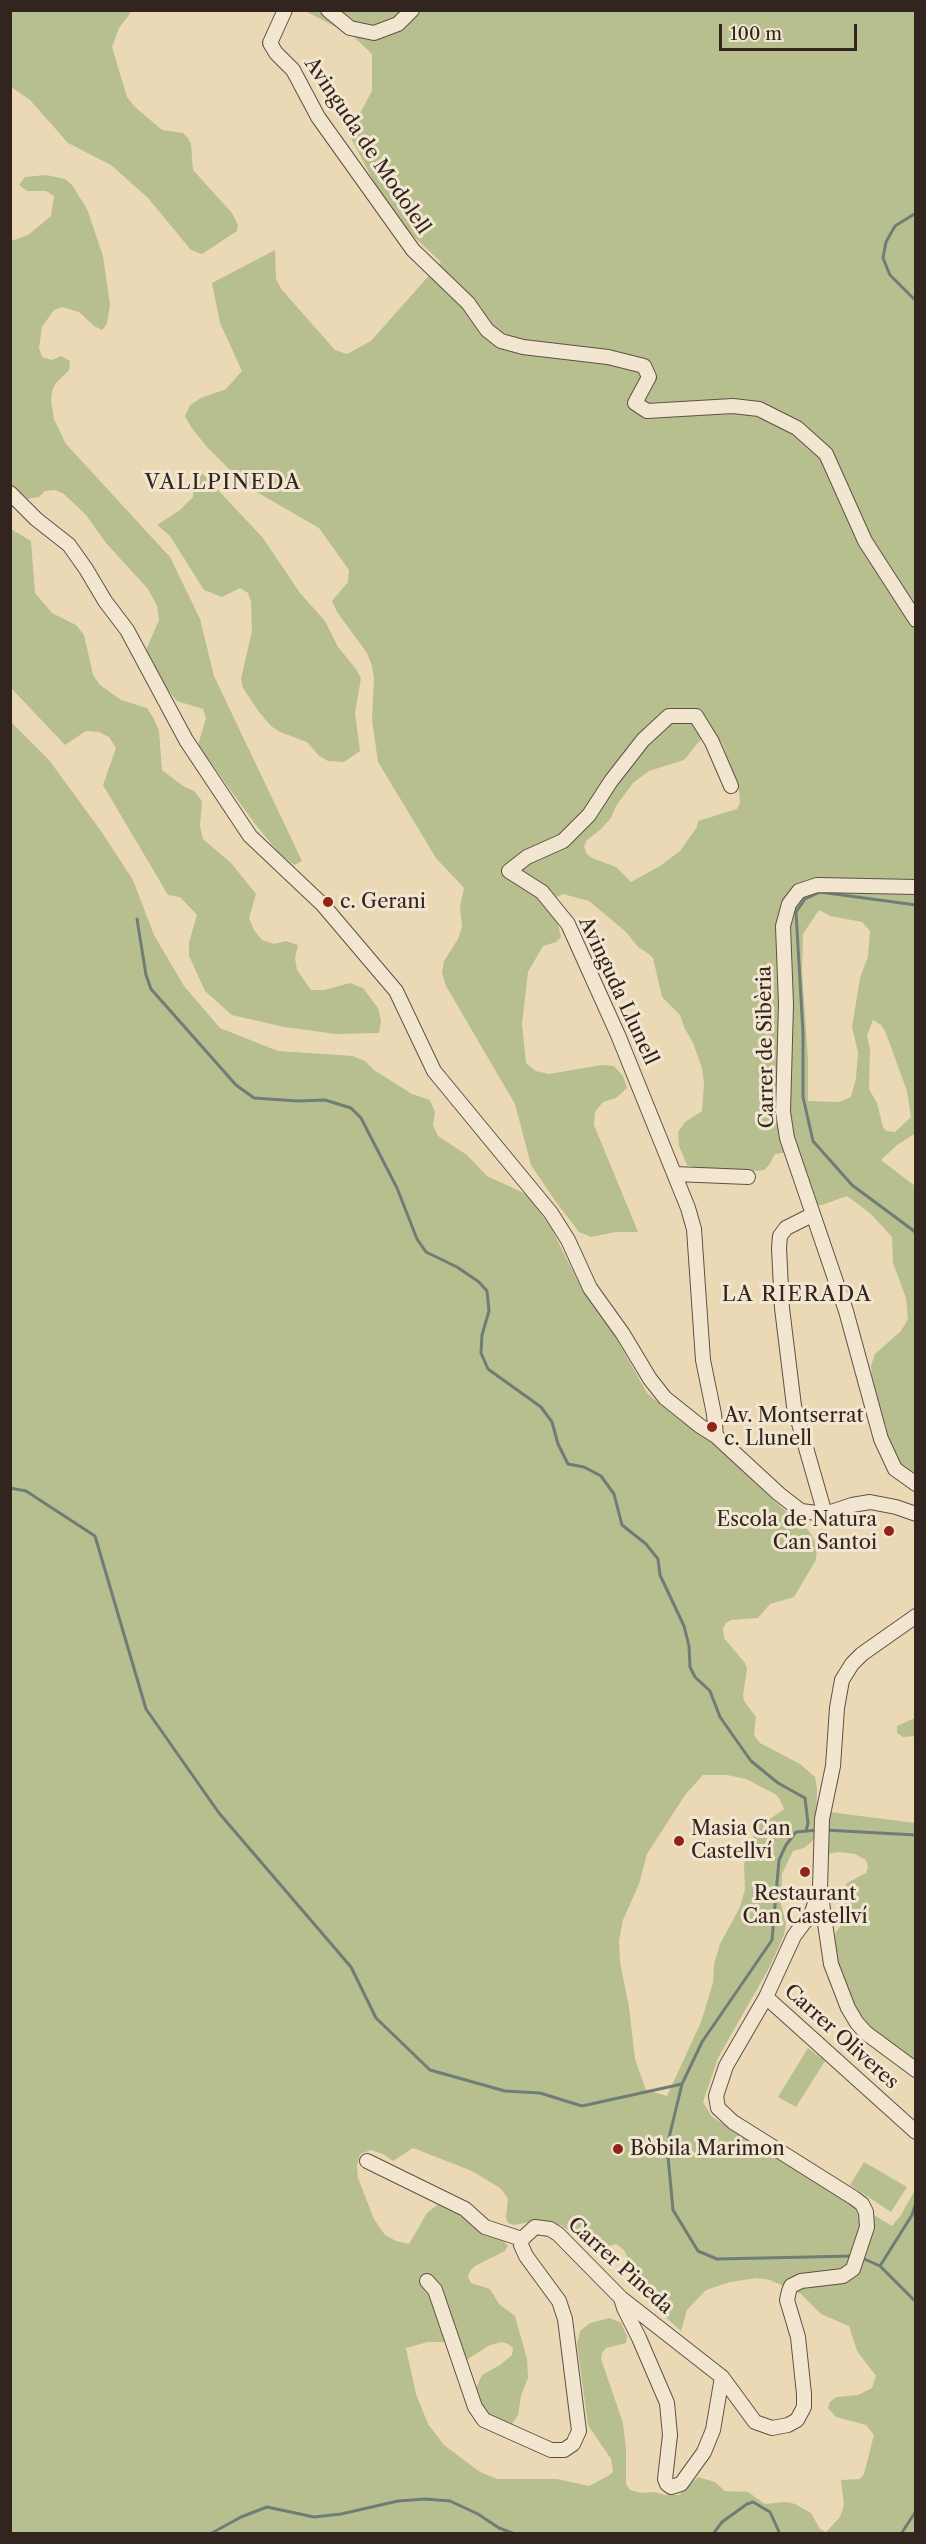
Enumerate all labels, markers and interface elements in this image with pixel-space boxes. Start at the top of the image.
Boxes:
scale bar [722,12,860,50]
text: 100 m [730,23,782,45]
street label: Avinguda de Modolell [299,53,435,239]
district label: VALLPINEDA [145,470,301,496]
place label: c. Gerani [340,890,426,914]
marker: c. Gerani [321,895,335,909]
street label: Avinguda Llunell [573,913,663,1069]
street label: Carrer de Sibèria [753,965,779,1129]
district label: LA RIERADA [722,1282,872,1308]
place label: Av. Montserrat c. Llunell [724,1404,864,1451]
marker: Av. Montserrat c. Llunell [705,1420,719,1434]
place label: Escola de Natura Can Santoi [716,1508,877,1555]
marker: Escola de Natura Can Santoi [882,1524,896,1538]
place label: Masia Can Castellví [691,1817,791,1864]
marker: Masia Can Castellví [672,1834,686,1848]
marker: Restaurant Can Castellví [798,1865,812,1879]
place label: Restaurant Can Castellví [742,1882,868,1929]
street label: Carrer Oliveres [779,1979,903,2095]
place label: Bòbila Marimon [630,2137,785,2161]
marker: Bòbila Marimon [611,2142,625,2156]
street label: Carrer Pineda [562,2213,678,2319]

